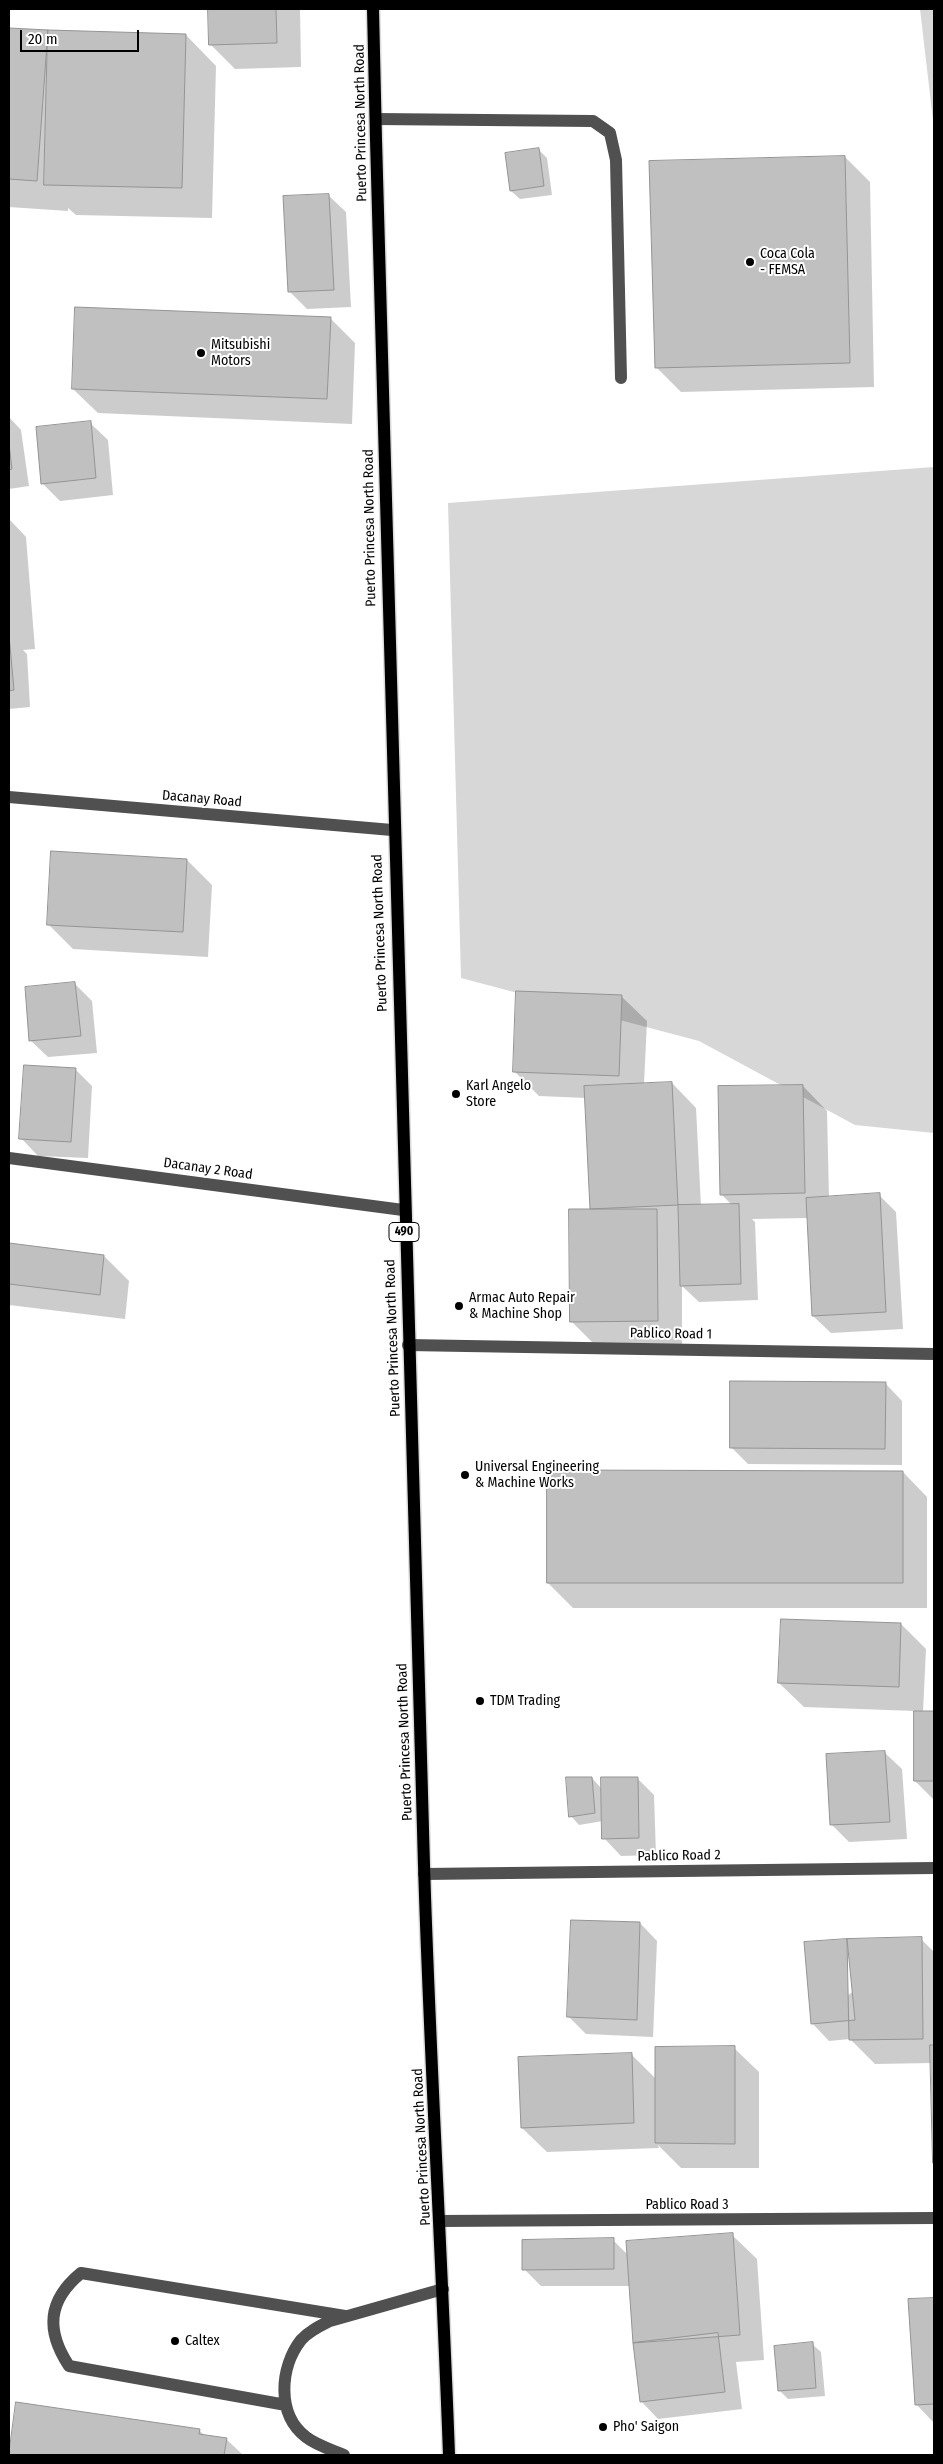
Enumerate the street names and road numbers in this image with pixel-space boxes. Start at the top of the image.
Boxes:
street label: Puerto Princesa North Road [351,44,371,202]
street label: Puerto Princesa North Road [360,449,380,607]
street label: Dacanay Road [161,787,243,811]
street label: Puerto Princesa North Road [369,854,391,1012]
street label: Dacanay 2 Road [162,1154,254,1184]
road number: 490 [389,1222,419,1242]
street label: Puerto Princesa North Road [382,1259,404,1417]
street label: Pablico Road 1 [630,1325,712,1343]
street label: Puerto Princesa North Road [394,1663,416,1821]
street label: Pablico Road 2 [637,1847,721,1865]
street label: Puerto Princesa North Road [409,2068,435,2226]
street label: Pablico Road 3 [645,2197,729,2213]

